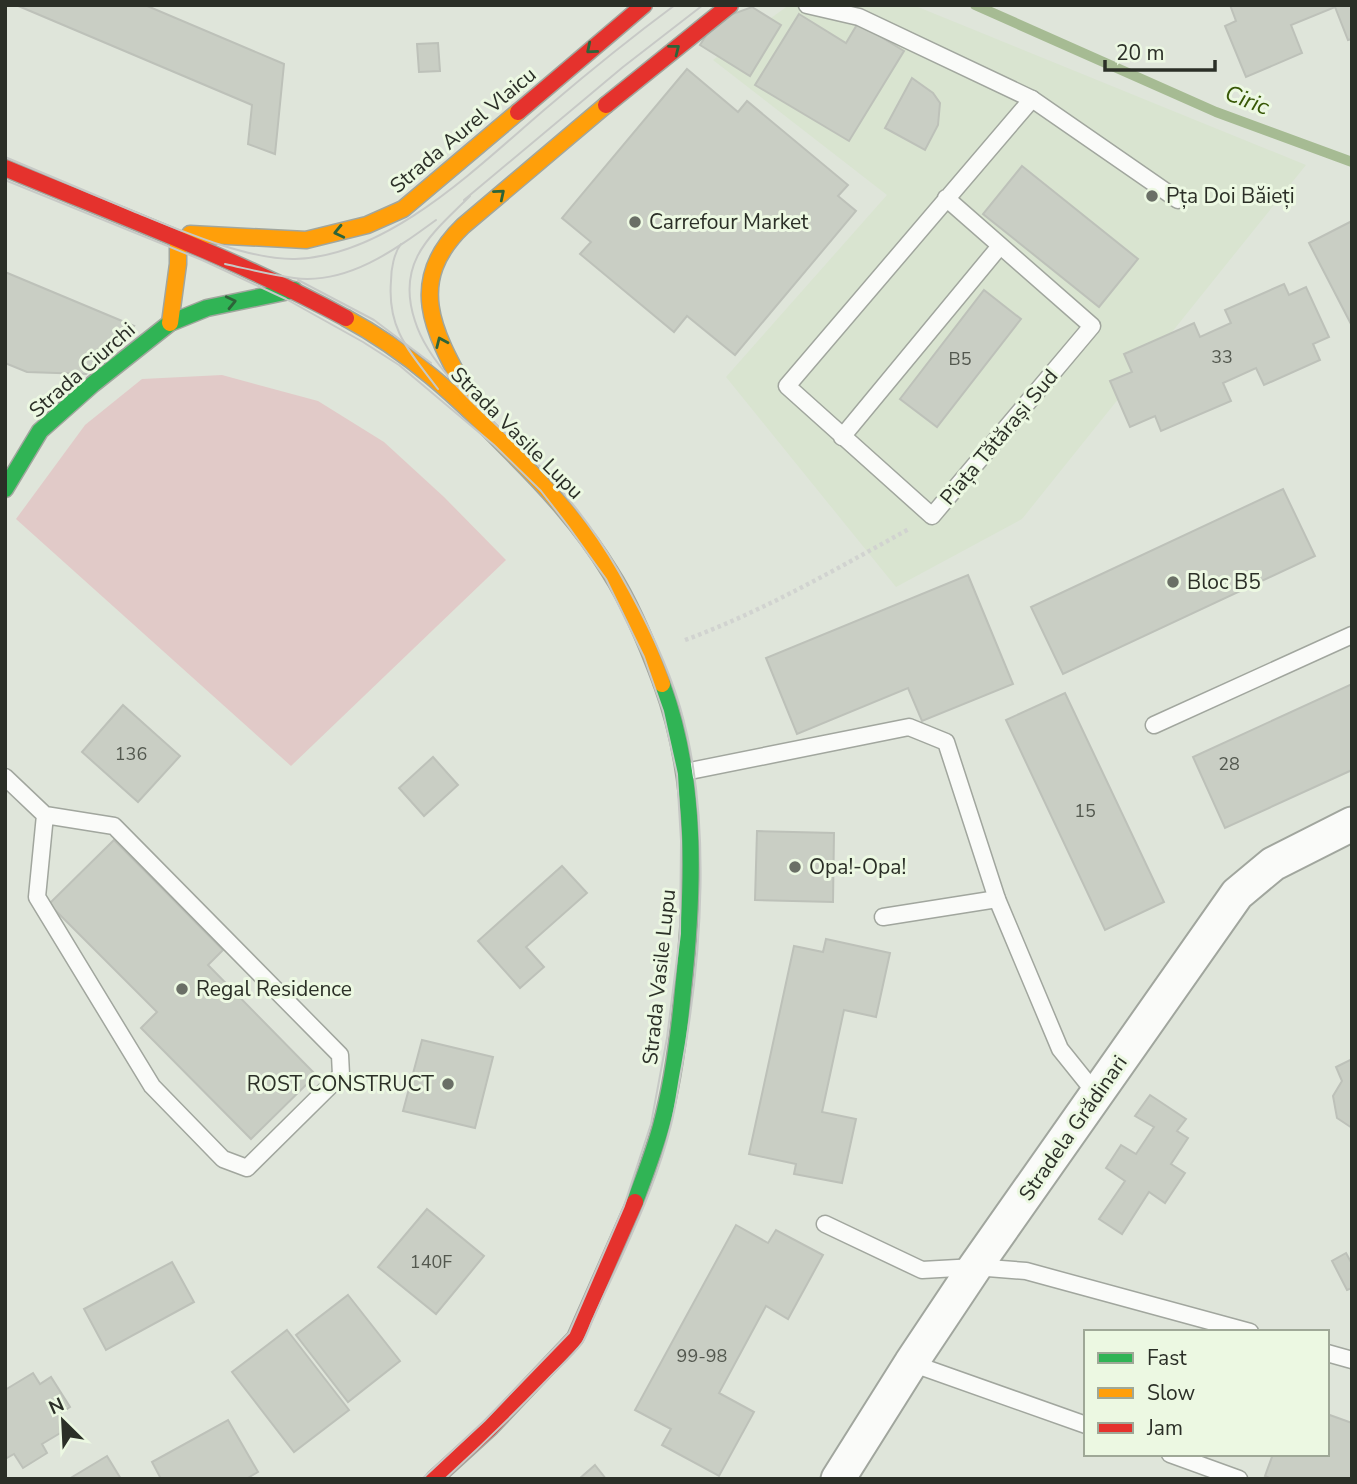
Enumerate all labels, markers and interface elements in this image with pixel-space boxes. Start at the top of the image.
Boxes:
scale bar [1105,28,1215,72]
text: 20 m [1116,39,1165,67]
one-way arrow [586,41,599,53]
one-way arrow [667,44,680,57]
street label: Strada Aurel Vlaicu [384,60,542,200]
water label: Ciric [1220,77,1274,123]
place label: Pța Doi Băieți [1166,182,1295,210]
marker: Pța Doi Băieți [1144,188,1160,204]
one-way arrow [492,190,505,202]
place label: Carrefour Market [649,208,809,236]
marker: Carrefour Market [627,214,643,230]
one-way arrow [333,224,345,238]
one-way arrow [225,296,237,311]
street label: Strada Ciurchi [23,316,141,424]
one-way arrow [435,337,449,349]
house number: 33 [1211,345,1233,369]
house number: B5 [949,347,971,371]
street label: Strada Vasile Lupu [445,361,589,505]
street label: Piața Tătărași Sud [934,363,1064,511]
place label: Bloc B5 [1187,568,1261,596]
marker: Bloc B5 [1165,574,1181,590]
house number: 136 [115,742,147,766]
house number: 28 [1218,752,1240,776]
house number: 15 [1074,799,1096,823]
place label: Opa!-Opa! [809,853,906,881]
marker: Opa!-Opa! [787,859,803,875]
street label: Strada Vasile Lupu [636,888,682,1066]
place label: Regal Residence [196,975,352,1003]
marker: Regal Residence [174,981,190,997]
street label: Stradela Grădinari [1012,1050,1134,1206]
place label: ROST CONSTRUCT [247,1070,434,1098]
marker: ROST CONSTRUCT [440,1076,456,1092]
house number: 140F [410,1250,452,1274]
legend [1084,1330,1329,1456]
house number: 99-98 [677,1344,727,1368]
text: Fast [1147,1344,1187,1372]
text: Slow [1147,1379,1196,1407]
north arrow [28,1386,98,1456]
text: N [45,1392,68,1421]
text: Jam [1146,1414,1183,1442]

